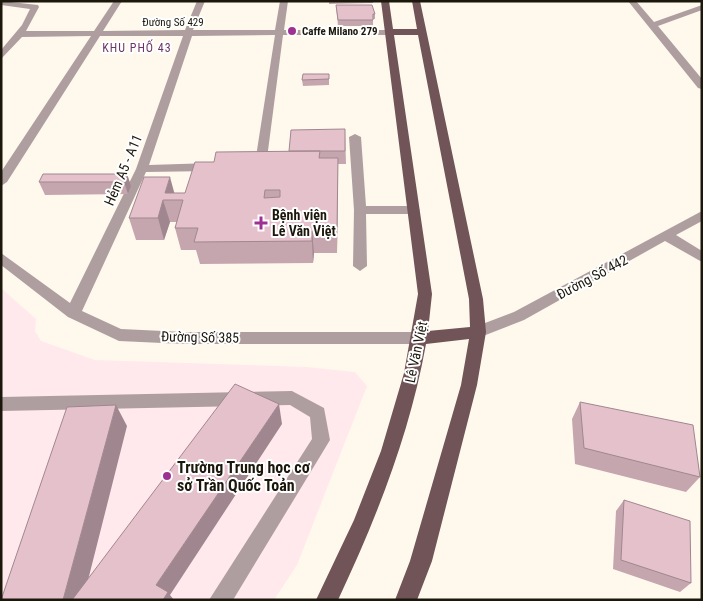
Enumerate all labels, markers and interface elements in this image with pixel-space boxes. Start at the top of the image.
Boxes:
street label: Đường Số 429 [142,16,204,29]
marker: Caffe Milano 279 [286,25,298,37]
place label: Caffe Milano 279 [302,25,378,38]
district label: KHU PHỐ 43 [102,39,172,55]
street label: Hẻm A5 - A11 [101,132,145,208]
place label: Bệnh viện Lê Văn Việt [272,207,336,239]
marker: Bệnh viện Lê Văn Việt [254,216,268,230]
street label: Đường Số 442 [554,252,630,302]
street label: Lê Văn Việt [402,320,430,384]
street label: Đường Số 385 [161,328,239,346]
place label: Trường Trung học cơ sở Trần Quốc Toản [177,458,311,495]
marker: Trường Trung học cơ sở Trần Quốc Toản [161,470,173,482]

